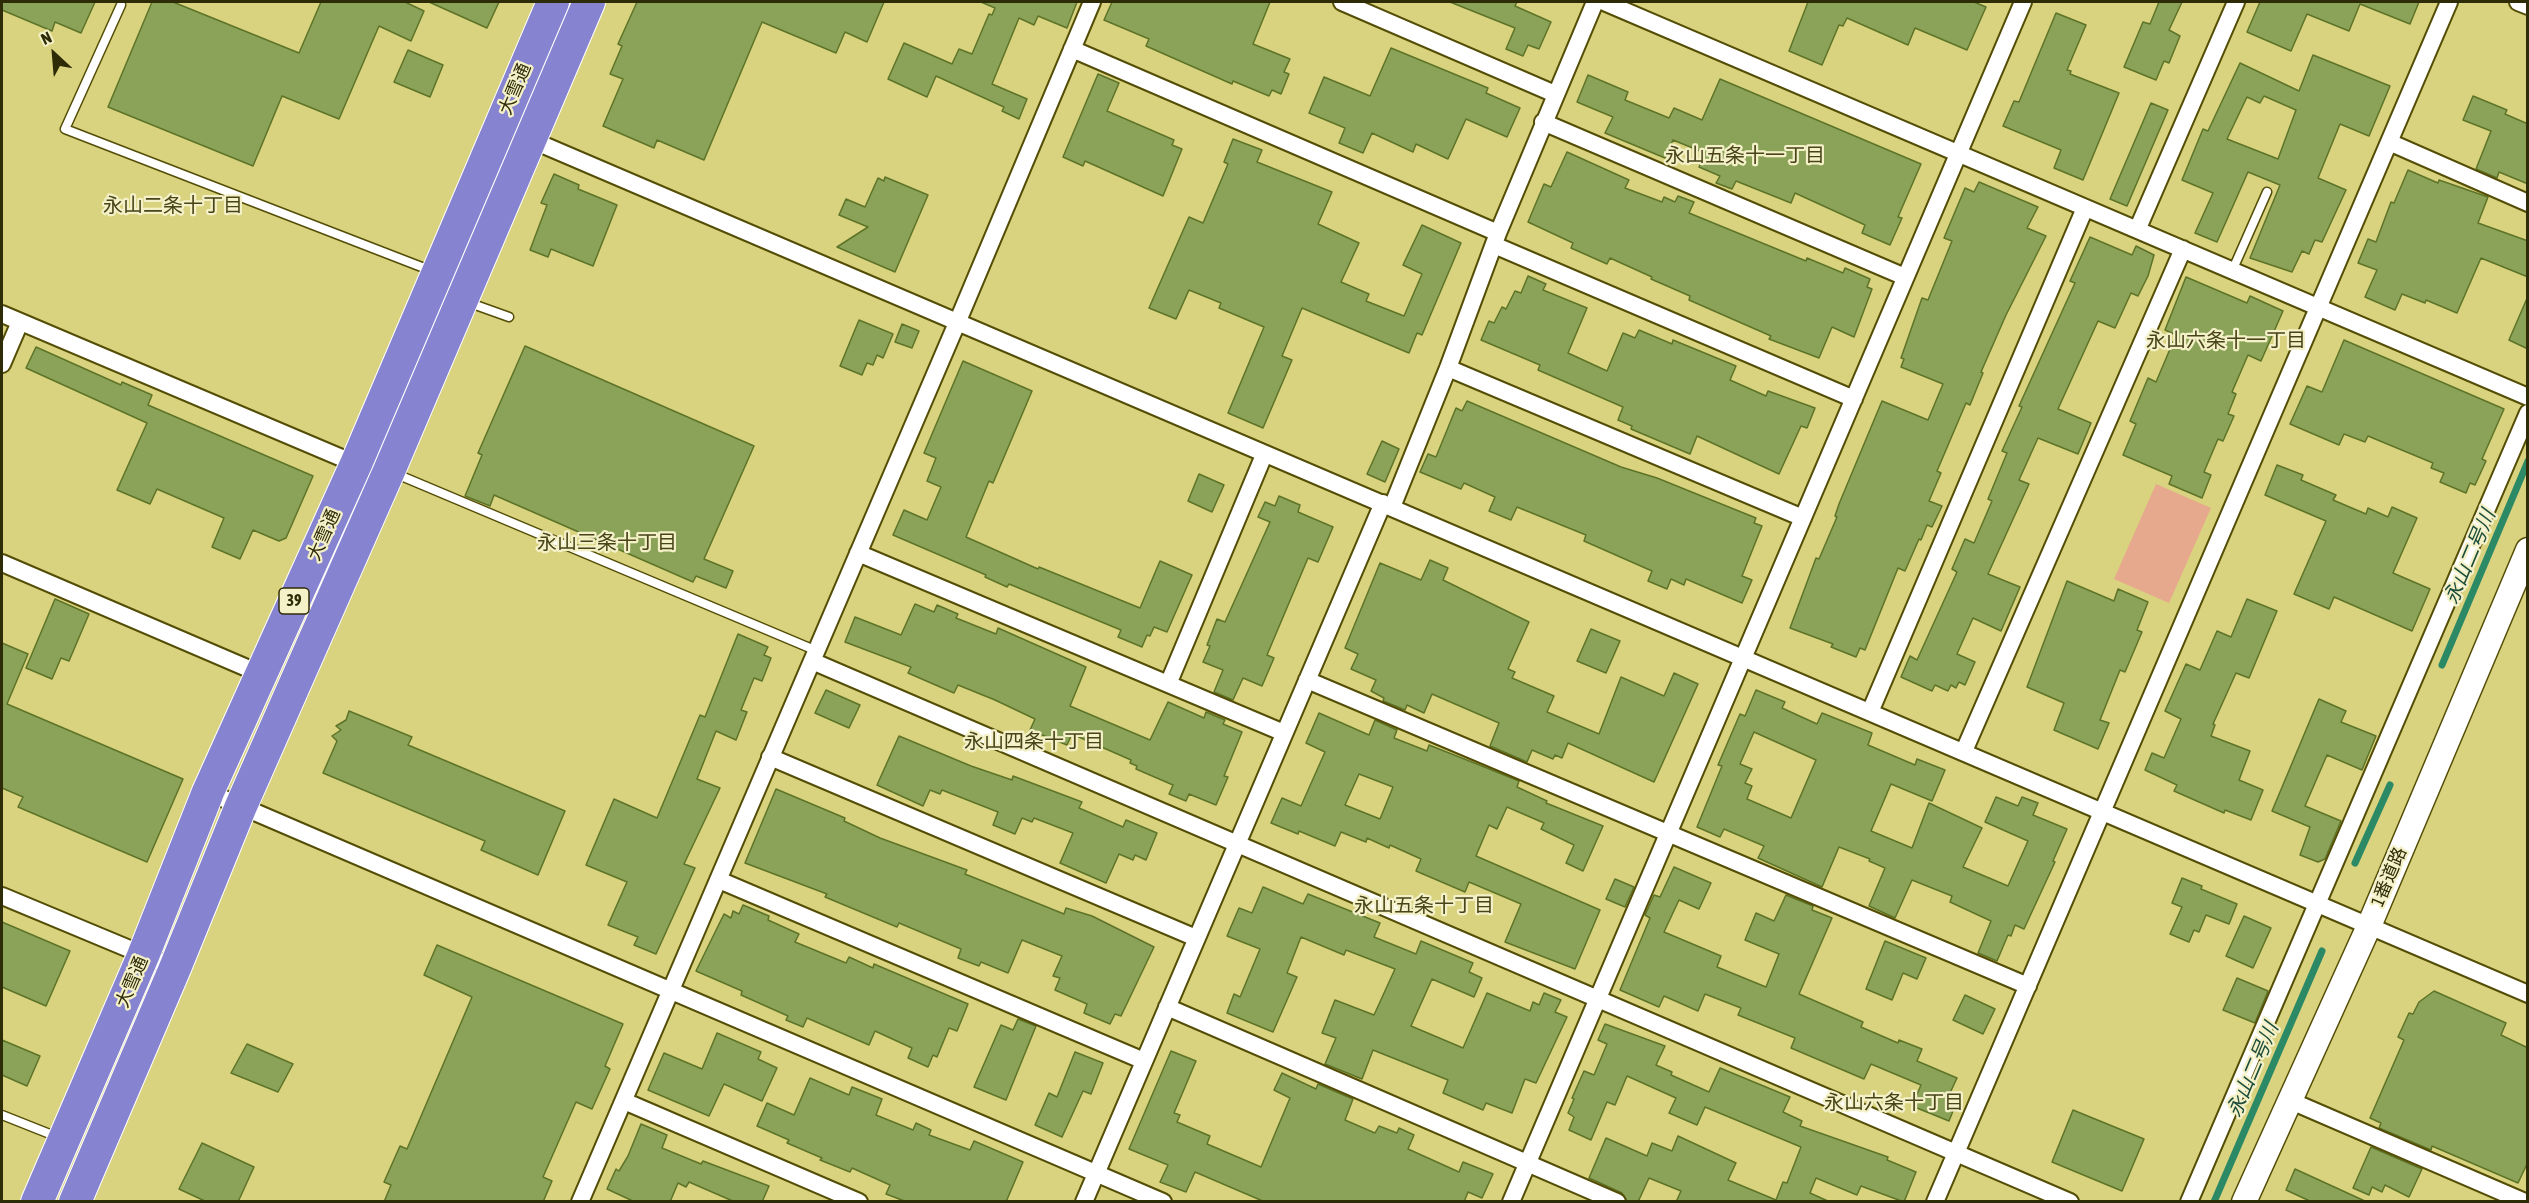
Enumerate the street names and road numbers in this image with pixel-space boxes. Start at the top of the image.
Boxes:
street label: 大雪通 [495,60,535,118]
street label: 大雪通 [303,506,345,564]
road number: 39 [279,588,309,614]
street label: 1番道路 [2367,844,2411,910]
street label: 大雪通 [112,953,152,1011]

